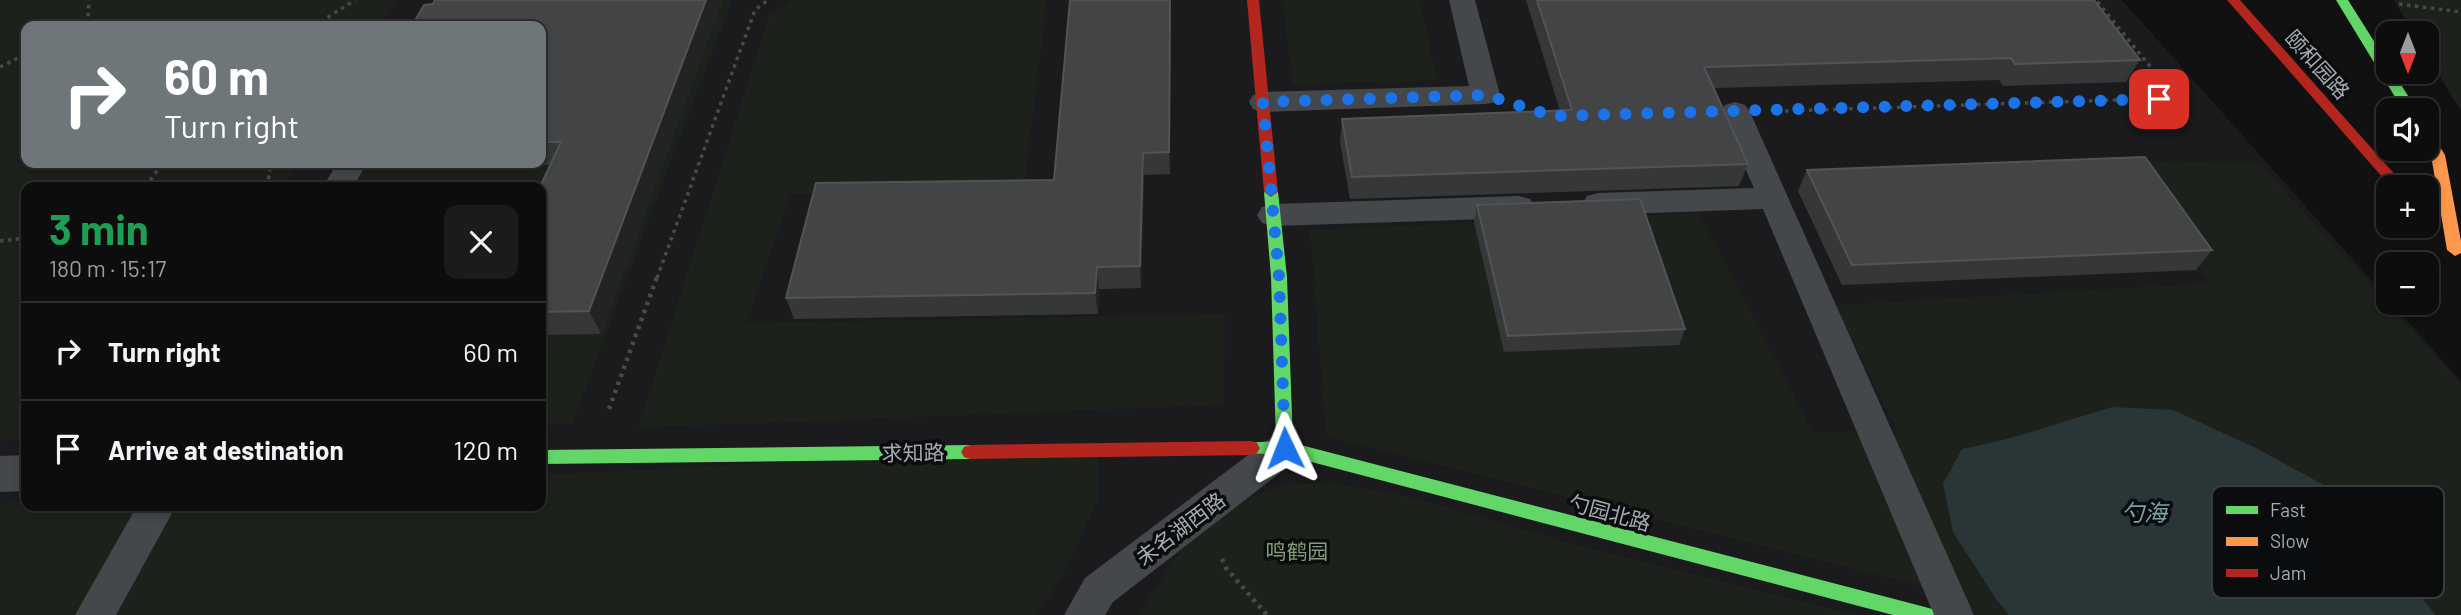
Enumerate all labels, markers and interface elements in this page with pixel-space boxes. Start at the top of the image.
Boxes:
north arrow [2376,21,2440,84]
map controls [2376,21,2439,315]
street label: 颐和园路 [2281,24,2355,104]
text: 60 m [164,46,269,105]
icon: right [49,49,140,140]
pin [2129,69,2189,129]
icon: arrive [2140,80,2178,118]
button: sound [2376,98,2439,161]
text: Turn right [164,106,299,144]
button: + [2376,175,2439,238]
text: 3 min [49,203,149,253]
button: close [444,205,518,279]
button: − [2376,252,2439,315]
text: 180 m · 15:17 [49,254,166,282]
icon: right [49,332,87,370]
text: Turn right [108,336,221,367]
text: 60 m [463,336,518,367]
position arrow [1248,411,1322,485]
icon: arrive [49,430,87,468]
text: Arrive at destination [108,434,344,465]
text: 120 m [454,434,518,465]
street label: 求知路 [881,439,945,465]
street label: 未名湖西路 [1131,486,1229,570]
legend [2212,486,2444,598]
street label: 勺园北路 [1566,489,1654,535]
water label: 勺海 [2121,498,2170,526]
text: Fast [2270,498,2306,521]
text: Slow [2270,529,2309,552]
park label: 鸣鹤园 [1266,538,1329,563]
text: Jam [2270,561,2306,584]

